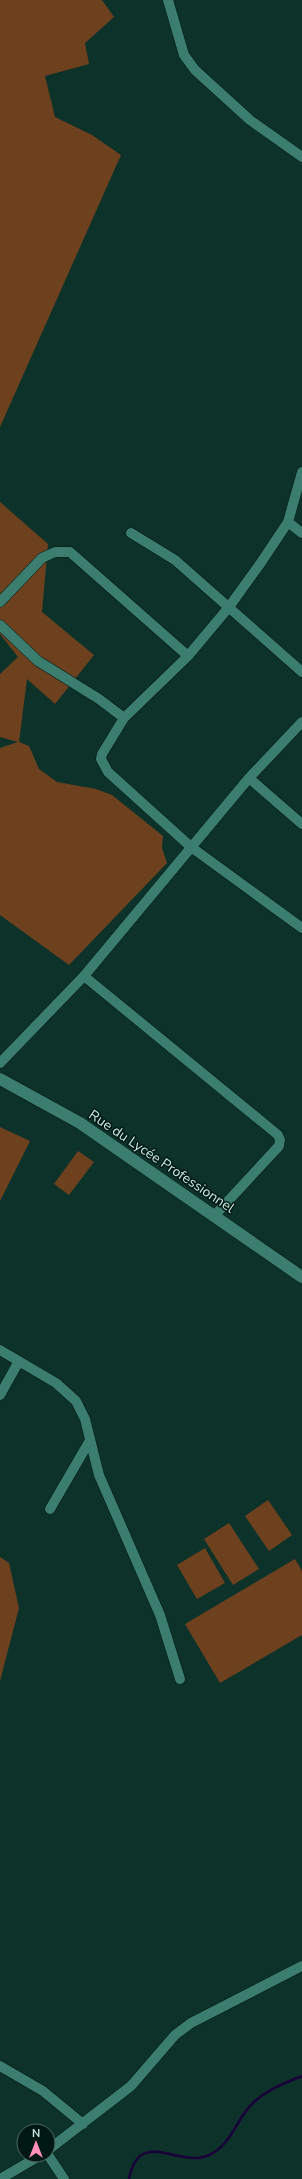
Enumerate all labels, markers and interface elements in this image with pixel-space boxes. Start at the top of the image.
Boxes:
street label: Rue du Lycée Professionnel [85,1105,239,1218]
north arrow [16,2123,56,2163]
text: N [32,2126,40,2141]

